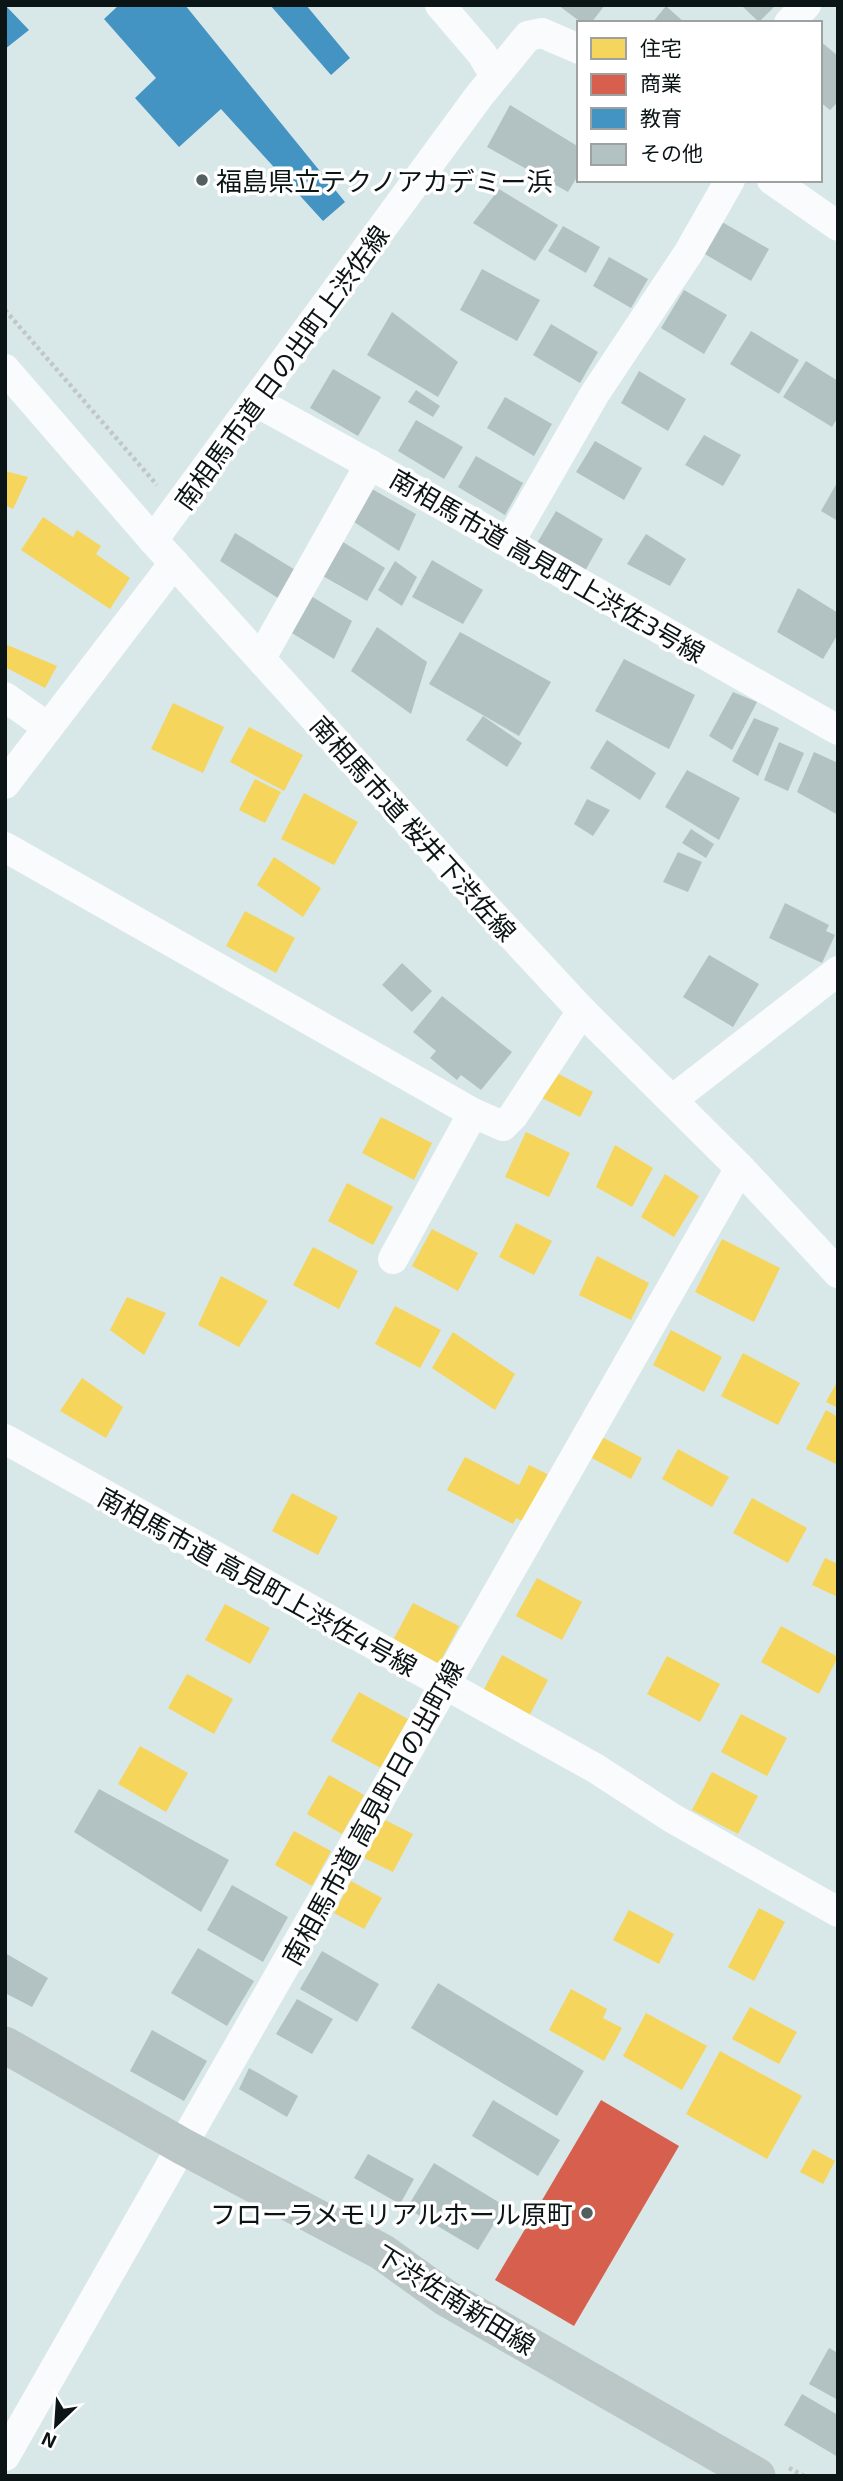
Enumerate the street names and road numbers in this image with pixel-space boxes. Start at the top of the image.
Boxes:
street label: 南相馬市道 日の出町上渋佐線 [167,219,395,515]
street label: 南相馬市道 高見町上渋佐3号線 [385,462,711,668]
street label: 南相馬市道 桜井下渋佐線 [305,709,523,947]
street label: 南相馬市道 高見町上渋佐4号線 [93,1480,423,1682]
street label: 南相馬市道 高見町日の出町線 [275,1654,469,1970]
street label: 下渋佐南新田線 [371,2238,541,2360]

